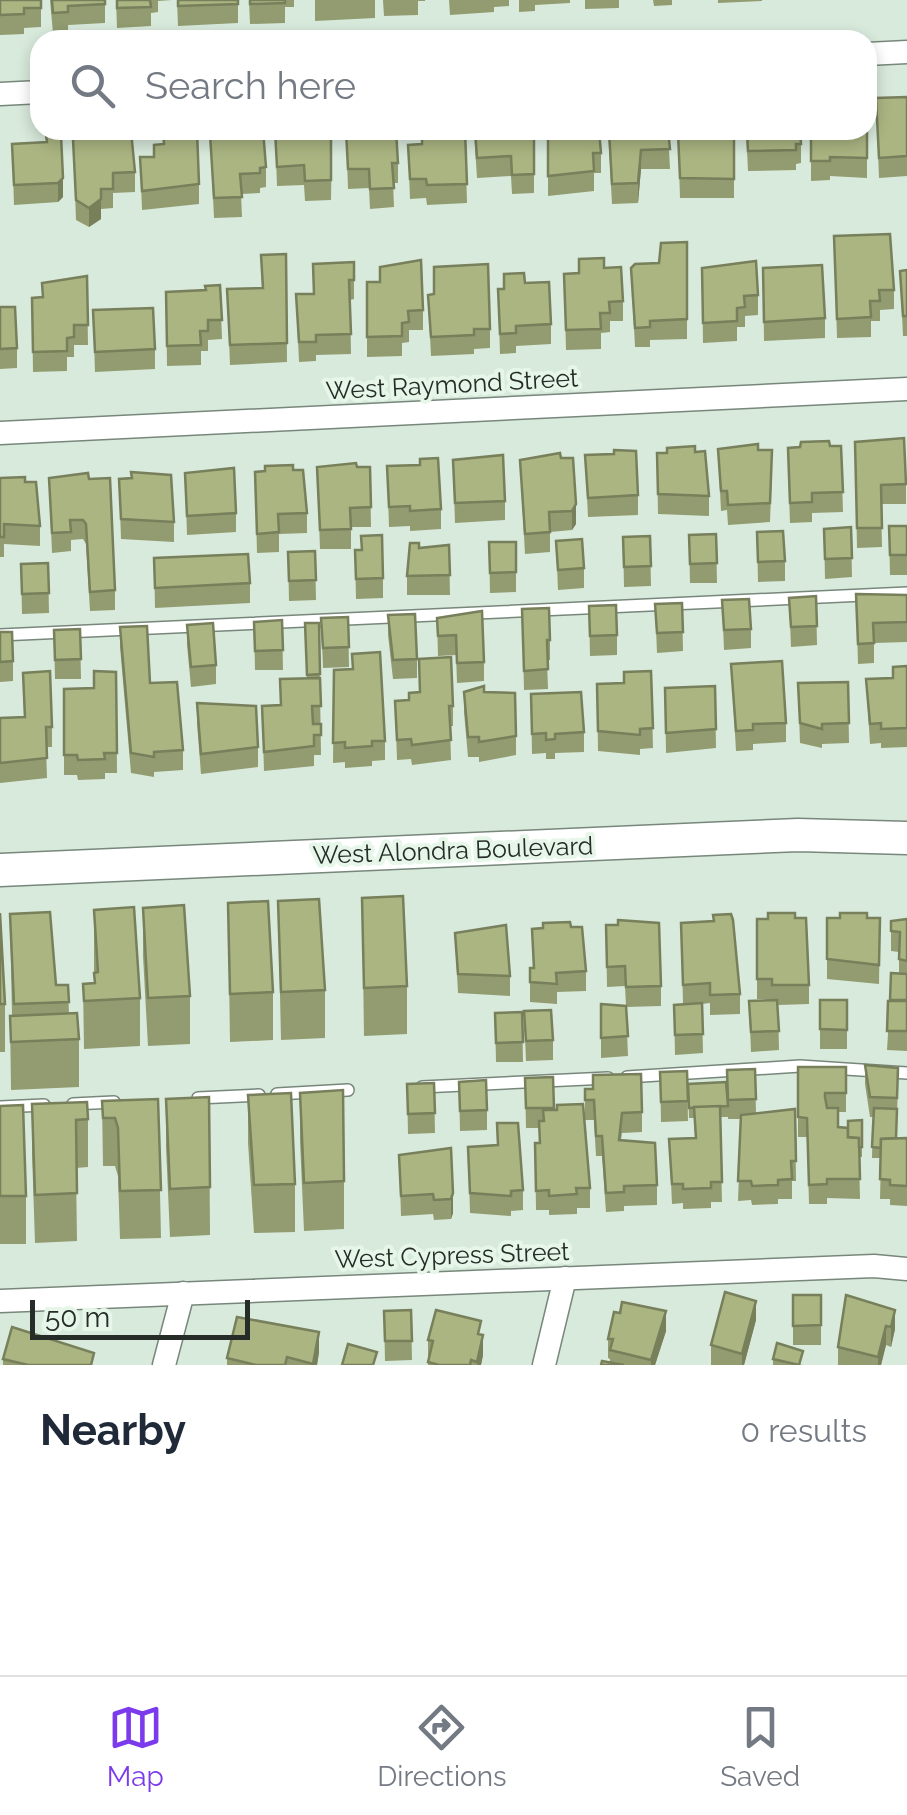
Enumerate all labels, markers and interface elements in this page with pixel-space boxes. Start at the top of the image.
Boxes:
search box [30,30,877,140]
icon: search [65,58,120,113]
text: Search here [145,63,356,108]
street label: West Raymond Street [325,362,580,406]
street label: West Alondra Boulevard [312,830,594,870]
street label: West Cypress Street [334,1236,571,1274]
scale bar [30,1295,250,1340]
text: 50 m [45,1301,110,1334]
text: Nearby [40,1406,186,1455]
text: 0 results [740,1412,867,1449]
tab: Map [107,1700,164,1793]
tab: Directions [377,1700,507,1793]
tab: Saved [720,1700,800,1793]

